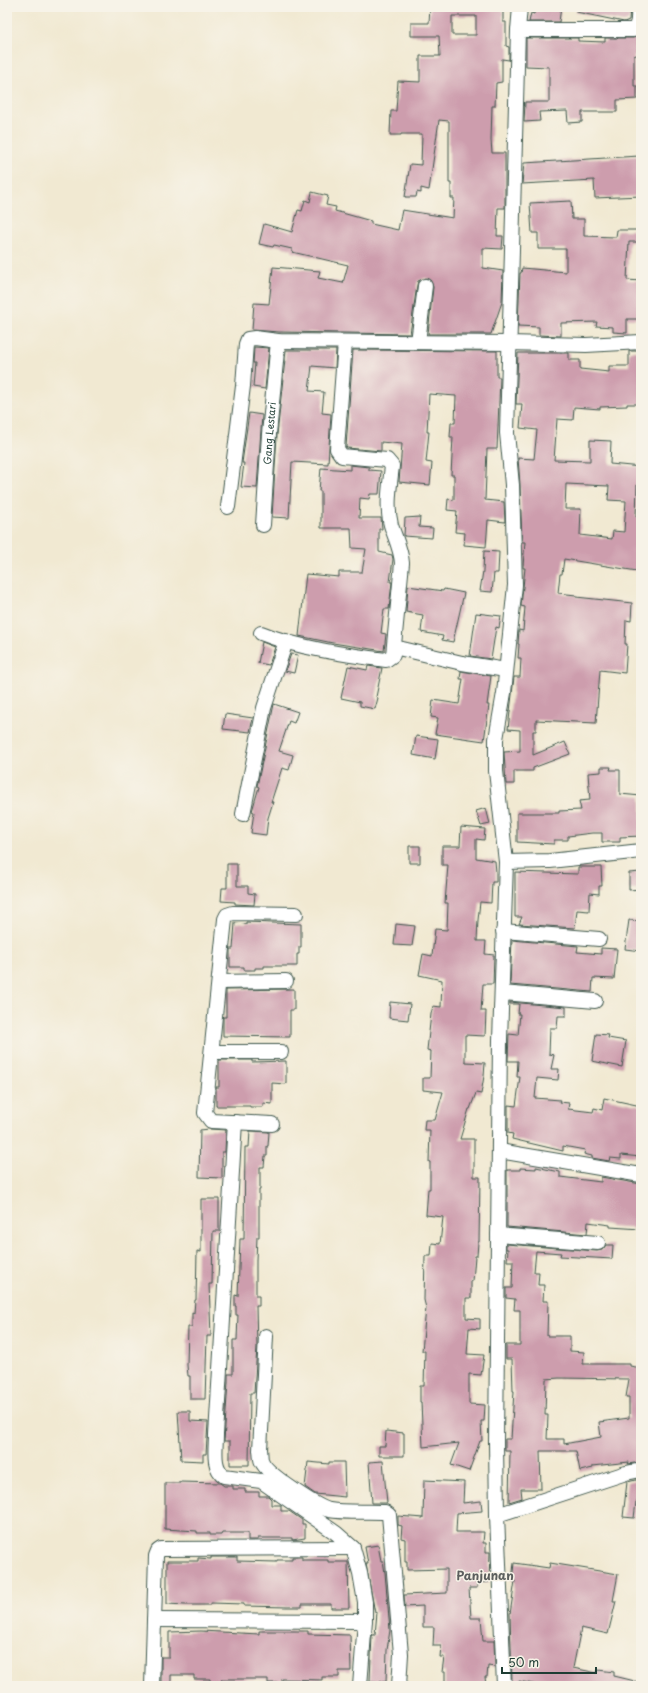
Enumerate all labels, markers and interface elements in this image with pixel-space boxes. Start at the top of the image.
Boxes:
street label: Gang Lestari [259,401,279,465]
district label: Panjunan [456,1566,514,1584]
scale bar [502,1649,596,1675]
text: 50 m [508,1653,539,1671]

